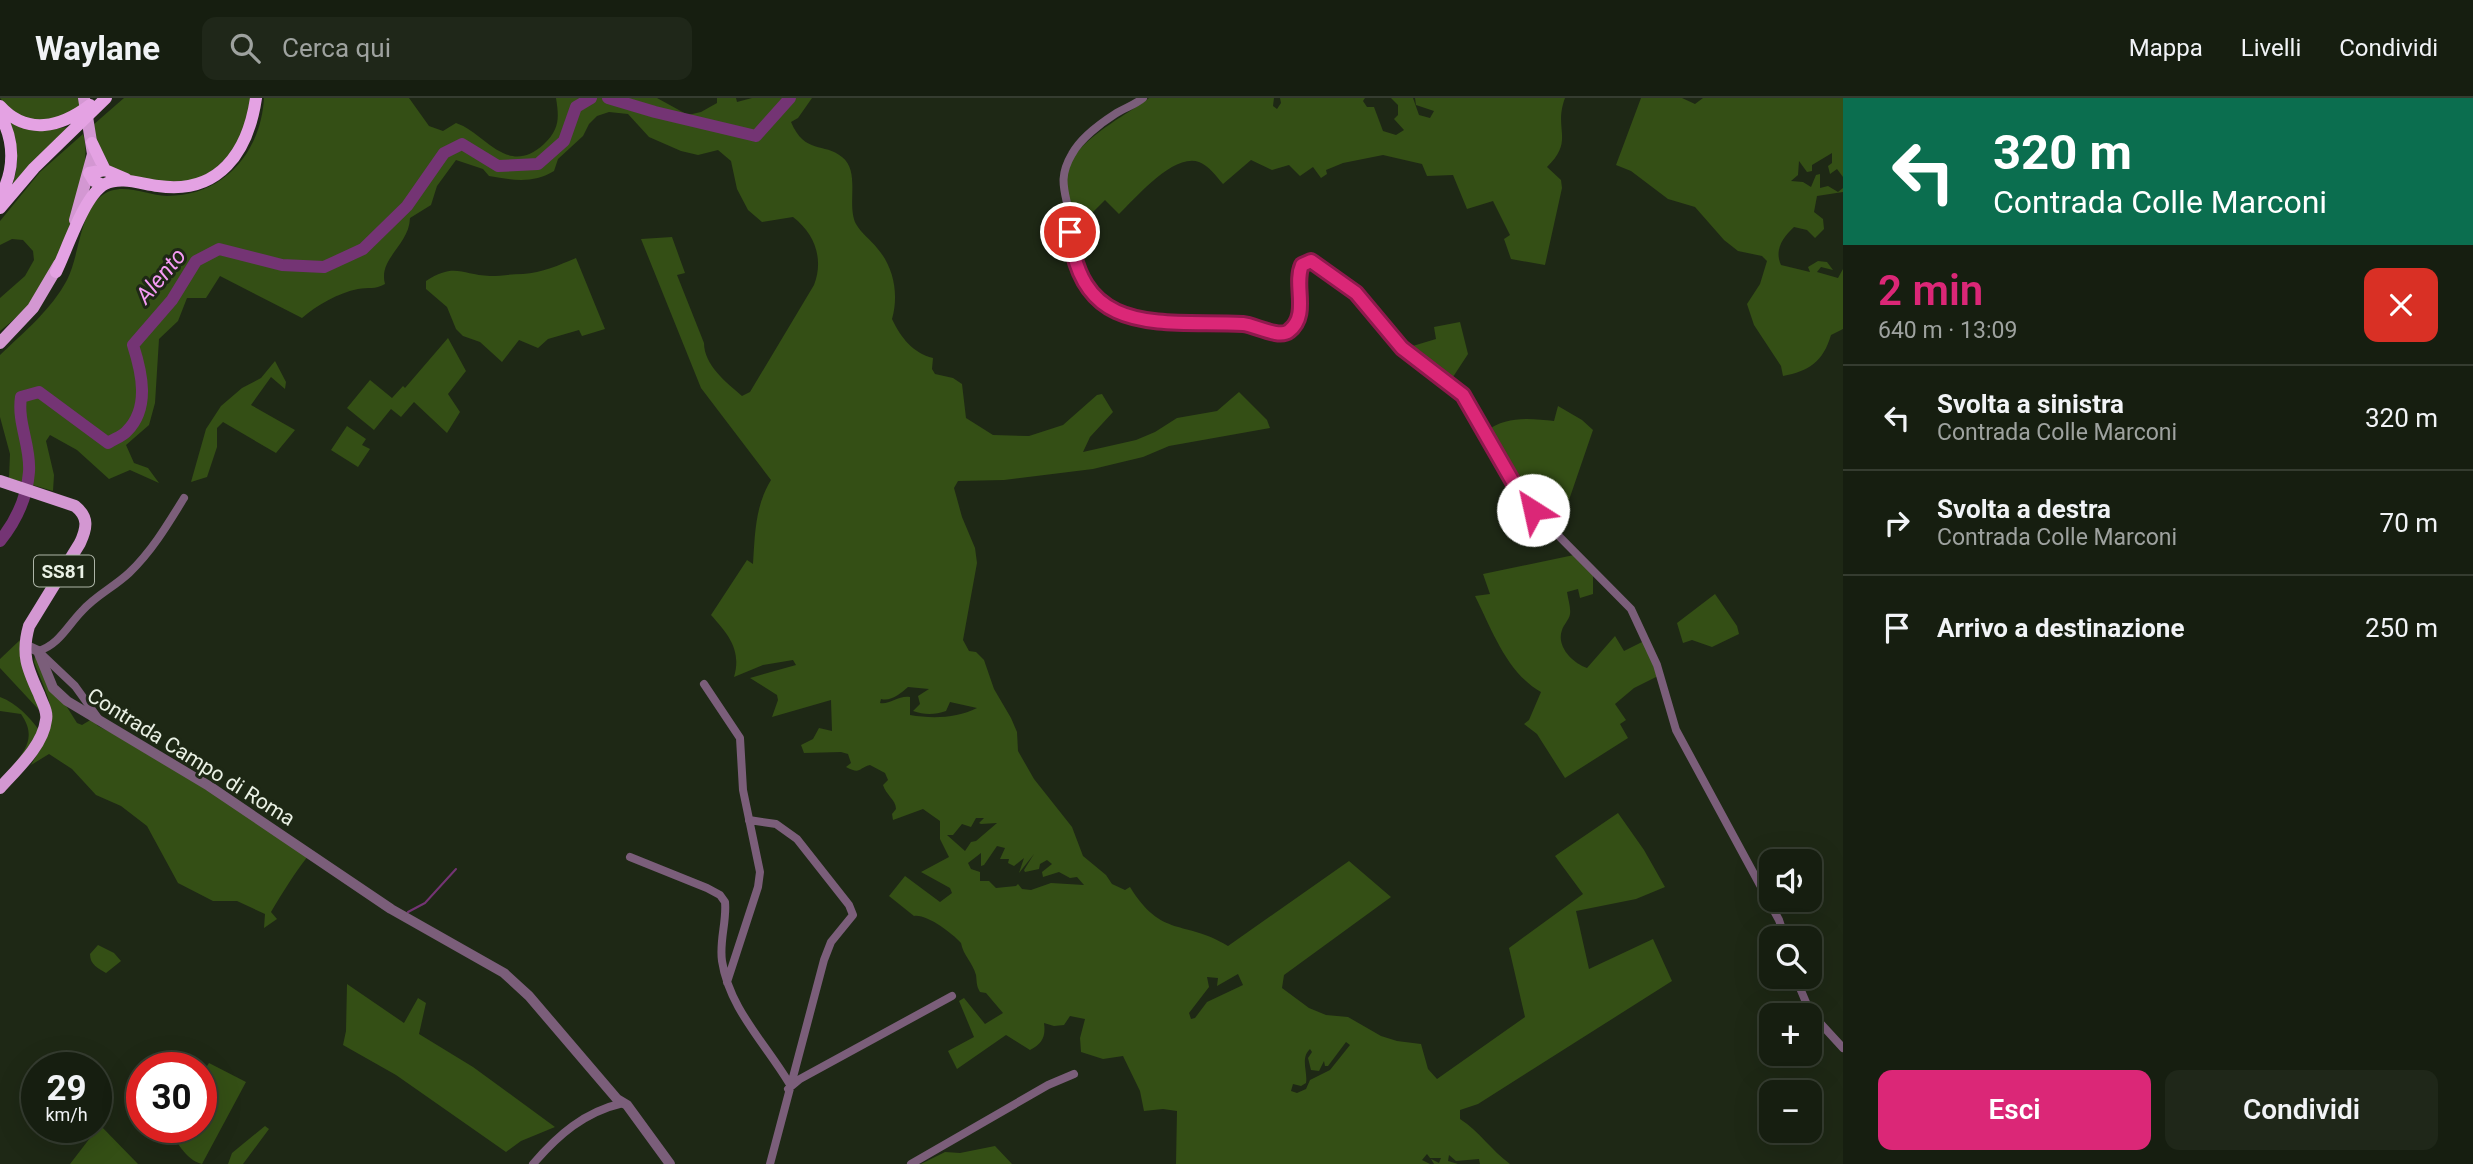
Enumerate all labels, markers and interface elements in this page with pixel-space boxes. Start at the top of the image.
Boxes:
search box [202,17,692,80]
text: Waylane [35,29,160,68]
icon: search [226,29,264,67]
text: Cerca qui [282,33,391,63]
text: Mappa [2129,34,2203,62]
text: Livelli [2241,34,2301,62]
text: Condividi [2339,34,2438,62]
text: 320 m [1993,124,2132,181]
icon: left [1878,126,1969,217]
text: Contrada Colle Marconi [1993,183,2327,221]
pin [1040,202,1100,262]
icon: arrive [1051,213,1089,251]
water label: Alento [129,243,192,310]
text: 2 min [1878,266,1983,315]
button: close [2364,268,2438,342]
text: 640 m · 13:09 [1878,317,2017,344]
text: Svolta a sinistra [1937,389,2124,419]
icon: left [1878,399,1916,437]
text: 320 m [2365,403,2438,433]
text: Contrada Colle Marconi [1937,419,2177,446]
position arrow [1496,473,1570,547]
text: Svolta a destra [1937,494,2111,524]
icon: right [1878,504,1916,542]
text: 70 m [2380,508,2438,538]
text: Contrada Colle Marconi [1937,524,2177,551]
road number: SS81 [34,556,94,586]
icon: arrive [1878,609,1916,647]
text: Arrivo a destinazione [1937,613,2184,643]
text: 250 m [2365,613,2438,643]
street label: Contrada Campo di Roma [83,683,299,831]
map controls [1759,849,1822,1143]
button: sound [1759,849,1822,912]
button: search [1759,926,1822,989]
button: + [1759,1003,1822,1066]
speed limit sign: 30 [126,1052,217,1143]
text: 29 [46,1068,87,1109]
button: Esci [1878,1070,2151,1150]
button: Condividi [2165,1070,2438,1150]
button: − [1759,1080,1822,1143]
text: km/h [45,1104,88,1125]

